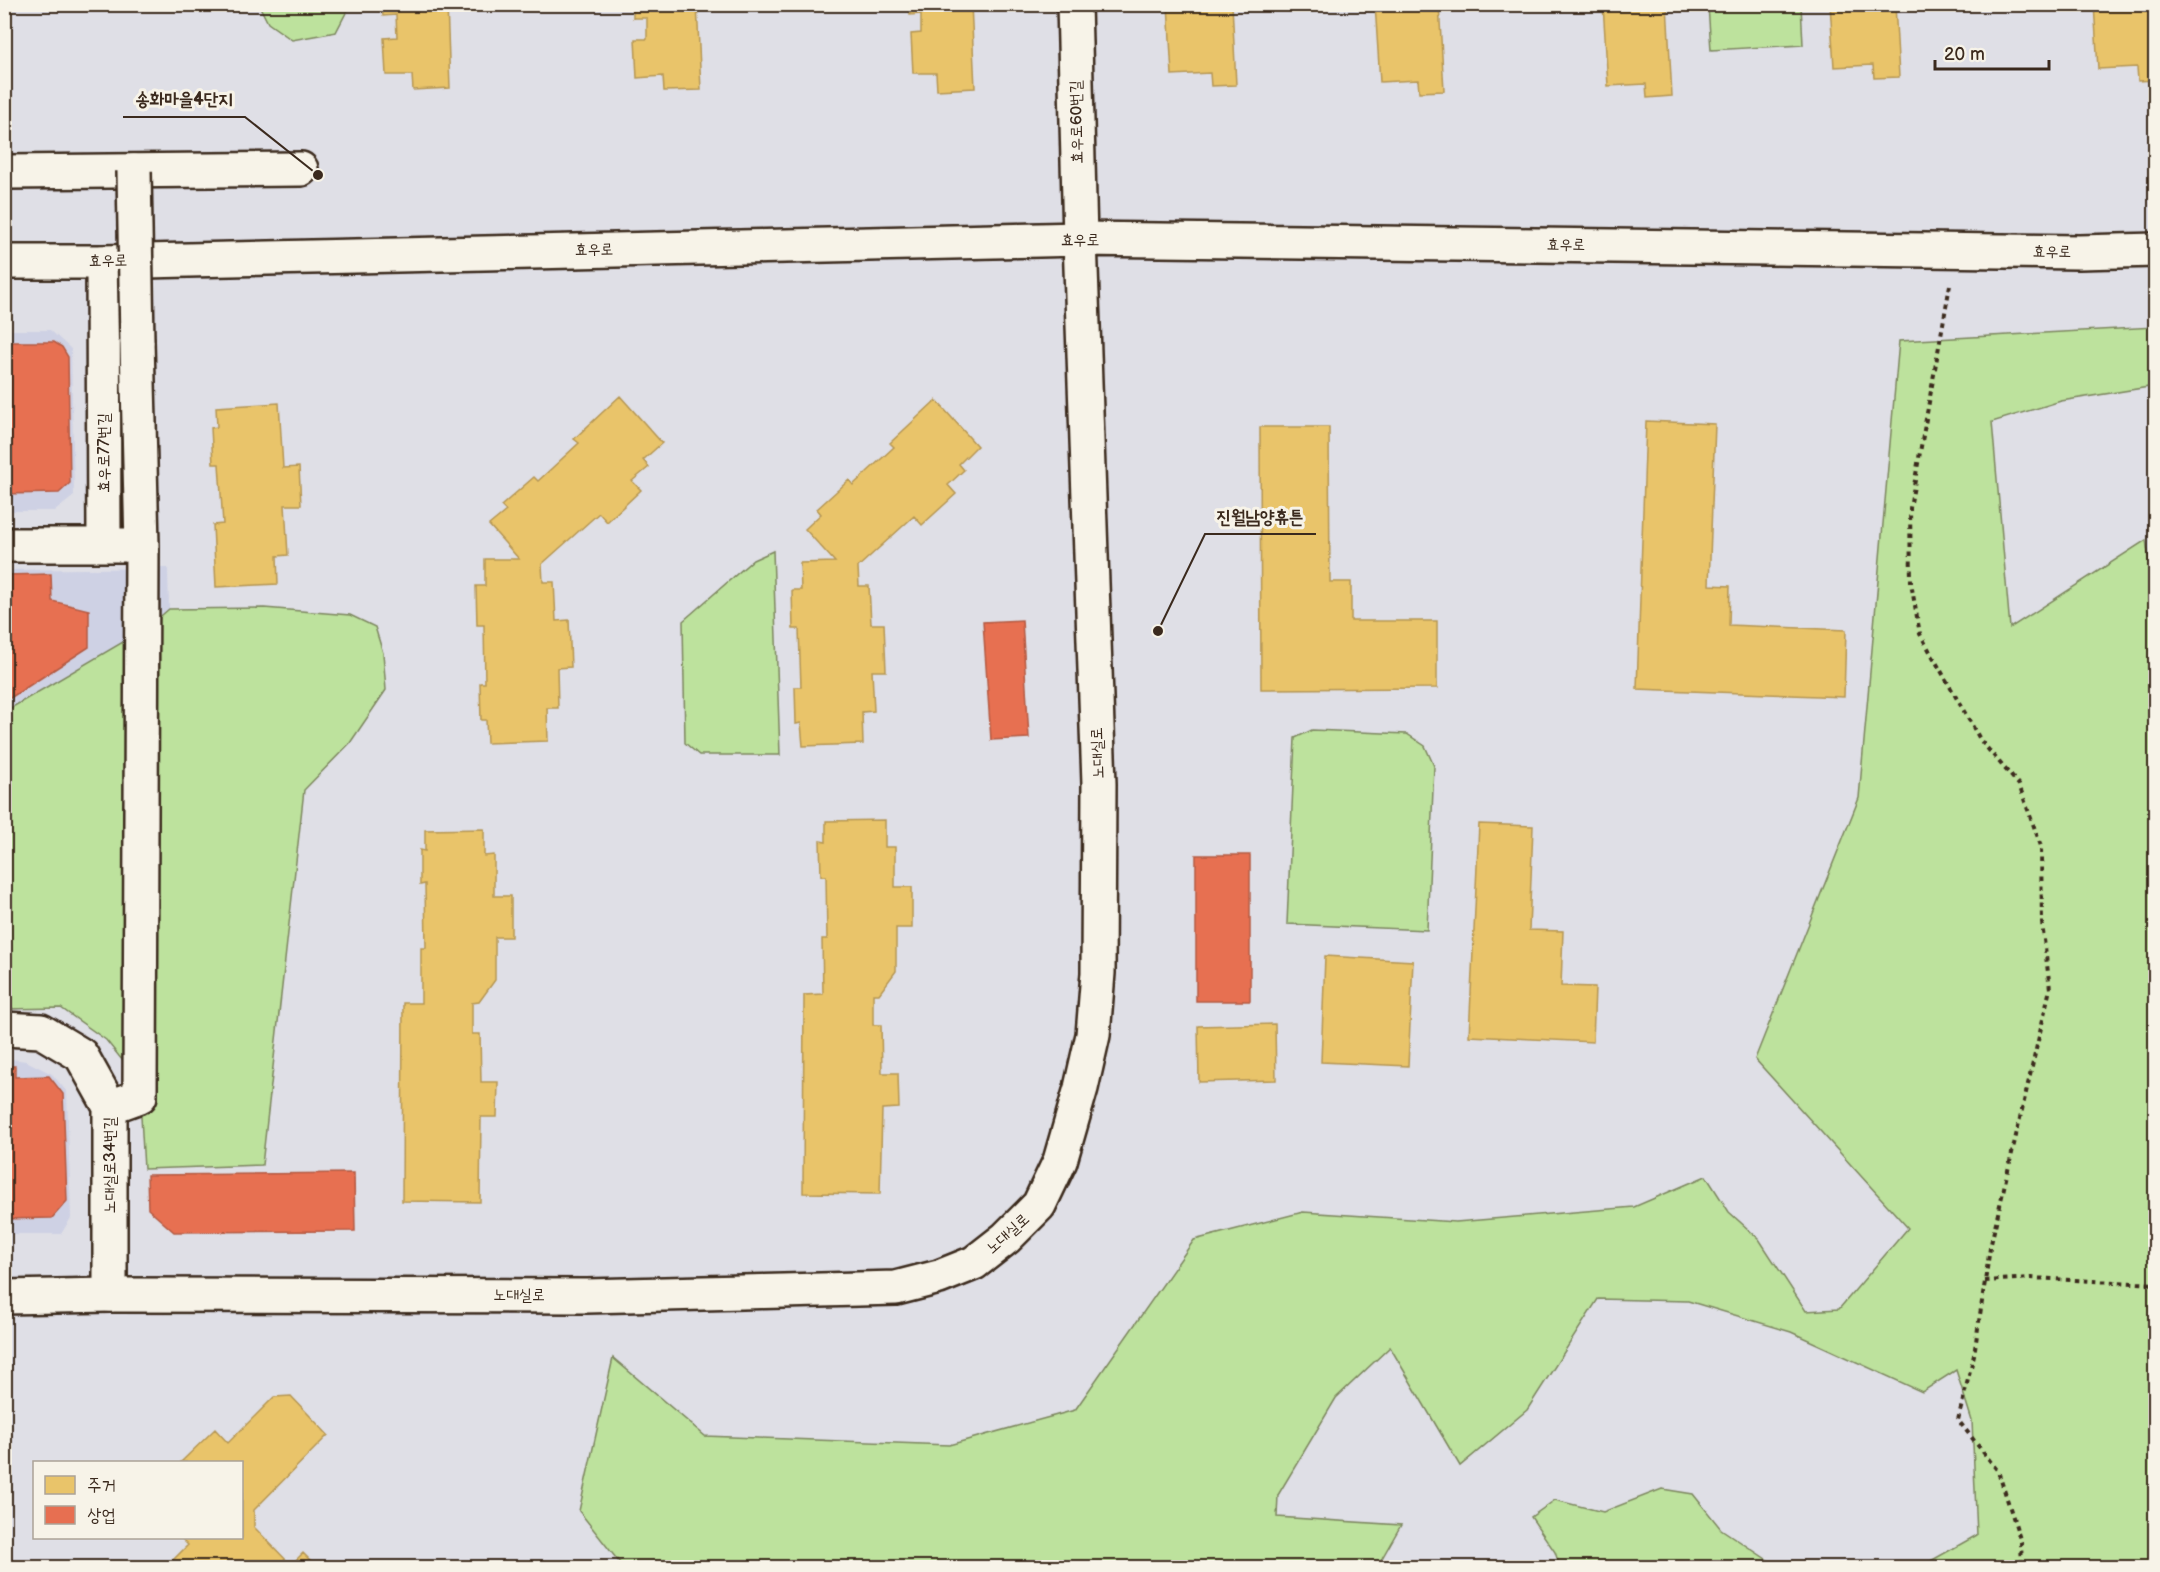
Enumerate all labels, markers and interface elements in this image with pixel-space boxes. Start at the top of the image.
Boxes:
scale bar [1935,33,2049,71]
text: 20 m [1944,44,1985,65]
street label: 효우로60번길 [1067,80,1087,164]
callout: 송화마을4단지 [123,81,245,117]
text: 송화마을4단지 [135,89,233,110]
street label: 효우로 [1061,231,1099,250]
street label: 효우로 [1547,235,1585,255]
street label: 효우로 [575,240,613,260]
street label: 효우로 [2033,242,2071,262]
street label: 효우로 [89,251,127,271]
street label: 효우로77번길 [95,413,114,493]
callout: 진월남양휴튼 [1205,498,1316,534]
text: 진월남양휴튼 [1217,507,1303,528]
street label: 노대실로 [1088,727,1108,779]
street label: 노대실로34번길 [101,1116,120,1213]
street label: 노대실로 [983,1210,1033,1258]
street label: 노대실로 [493,1286,545,1305]
legend [33,1461,243,1539]
text: 주거 [87,1475,116,1496]
text: 상업 [87,1505,116,1526]

